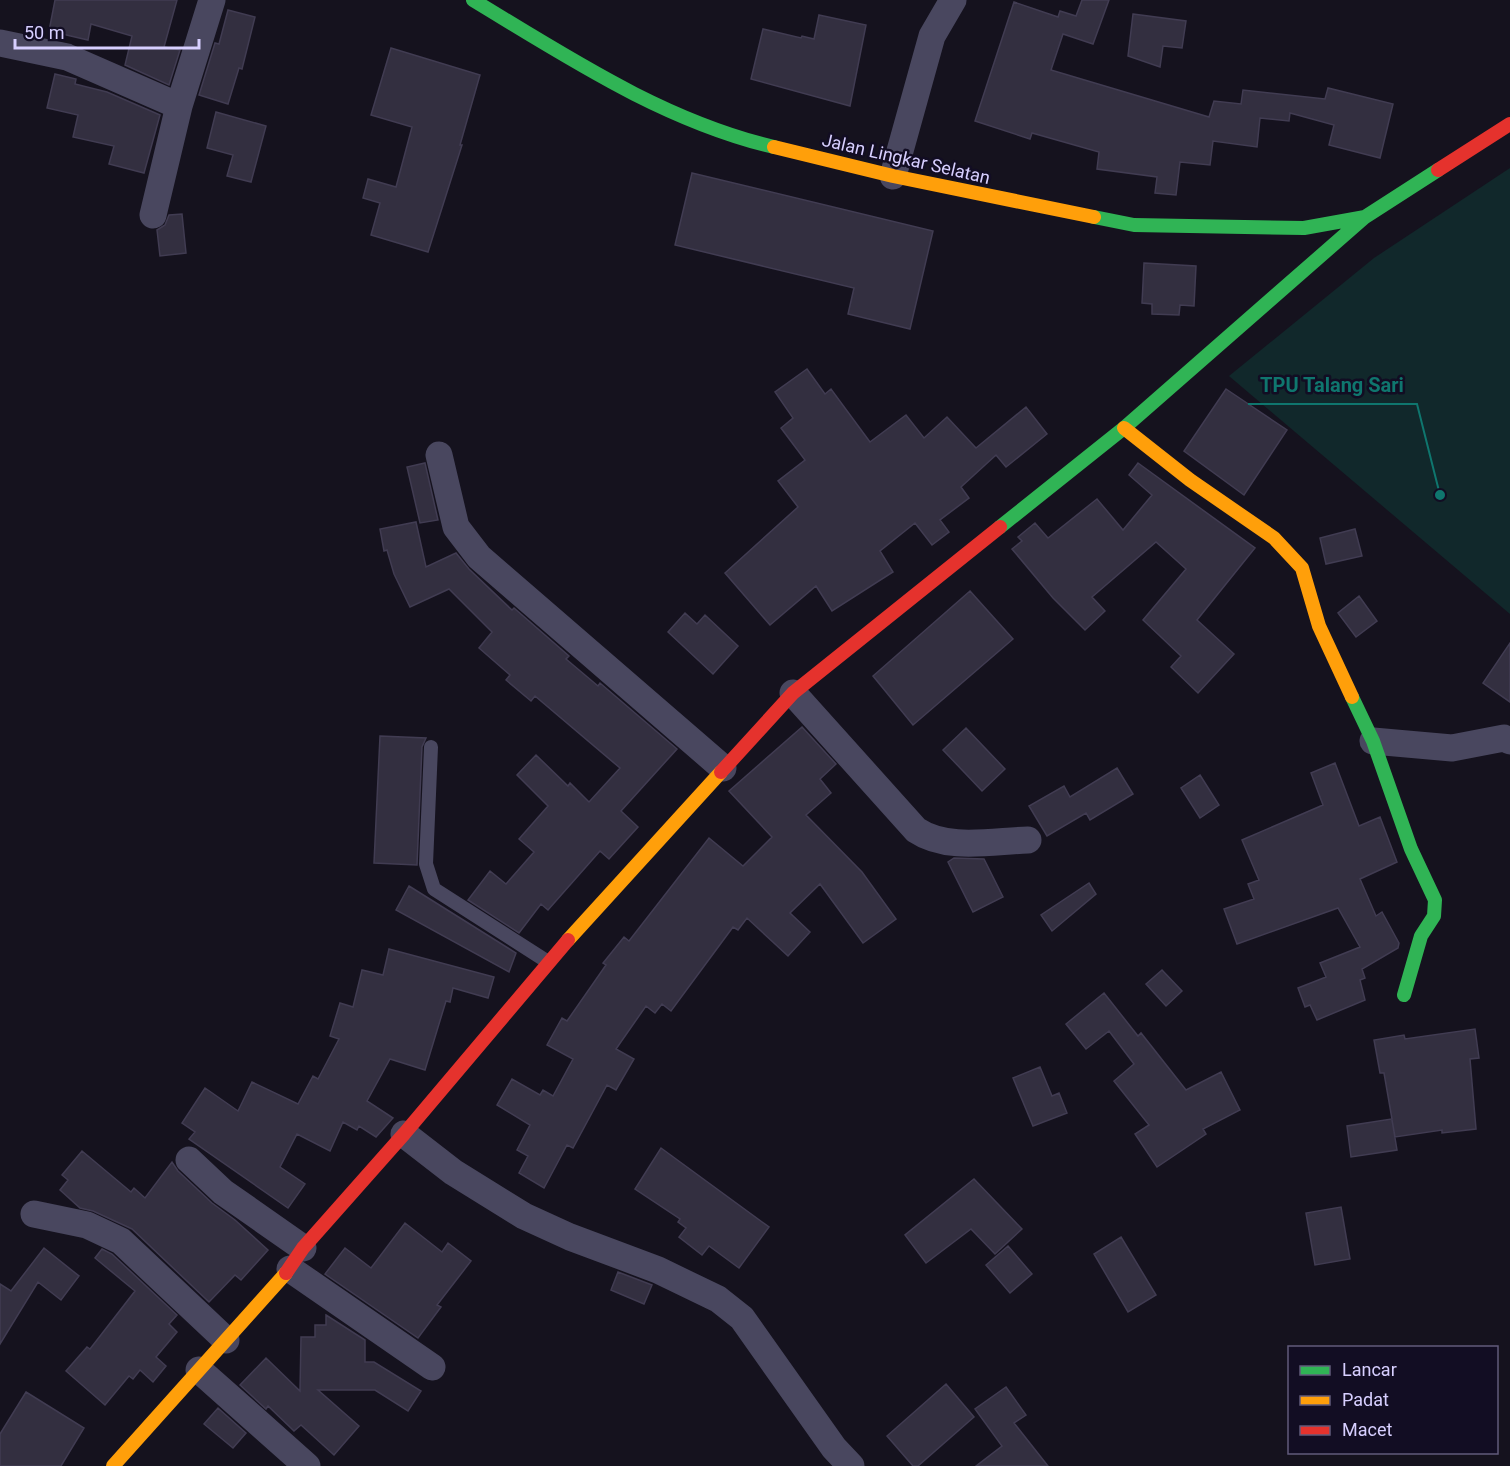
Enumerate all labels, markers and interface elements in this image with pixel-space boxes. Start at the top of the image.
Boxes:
scale bar [15,12,200,50]
text: 50 m [24,22,64,43]
street label: Jalan Lingkar Selatan [820,129,992,188]
callout: TPU Talang Sari [1248,366,1417,404]
text: TPU Talang Sari [1260,373,1404,397]
legend [1288,1346,1498,1454]
text: Lancar [1342,1359,1397,1380]
text: Padat [1342,1389,1389,1410]
text: Macet [1342,1419,1392,1440]

